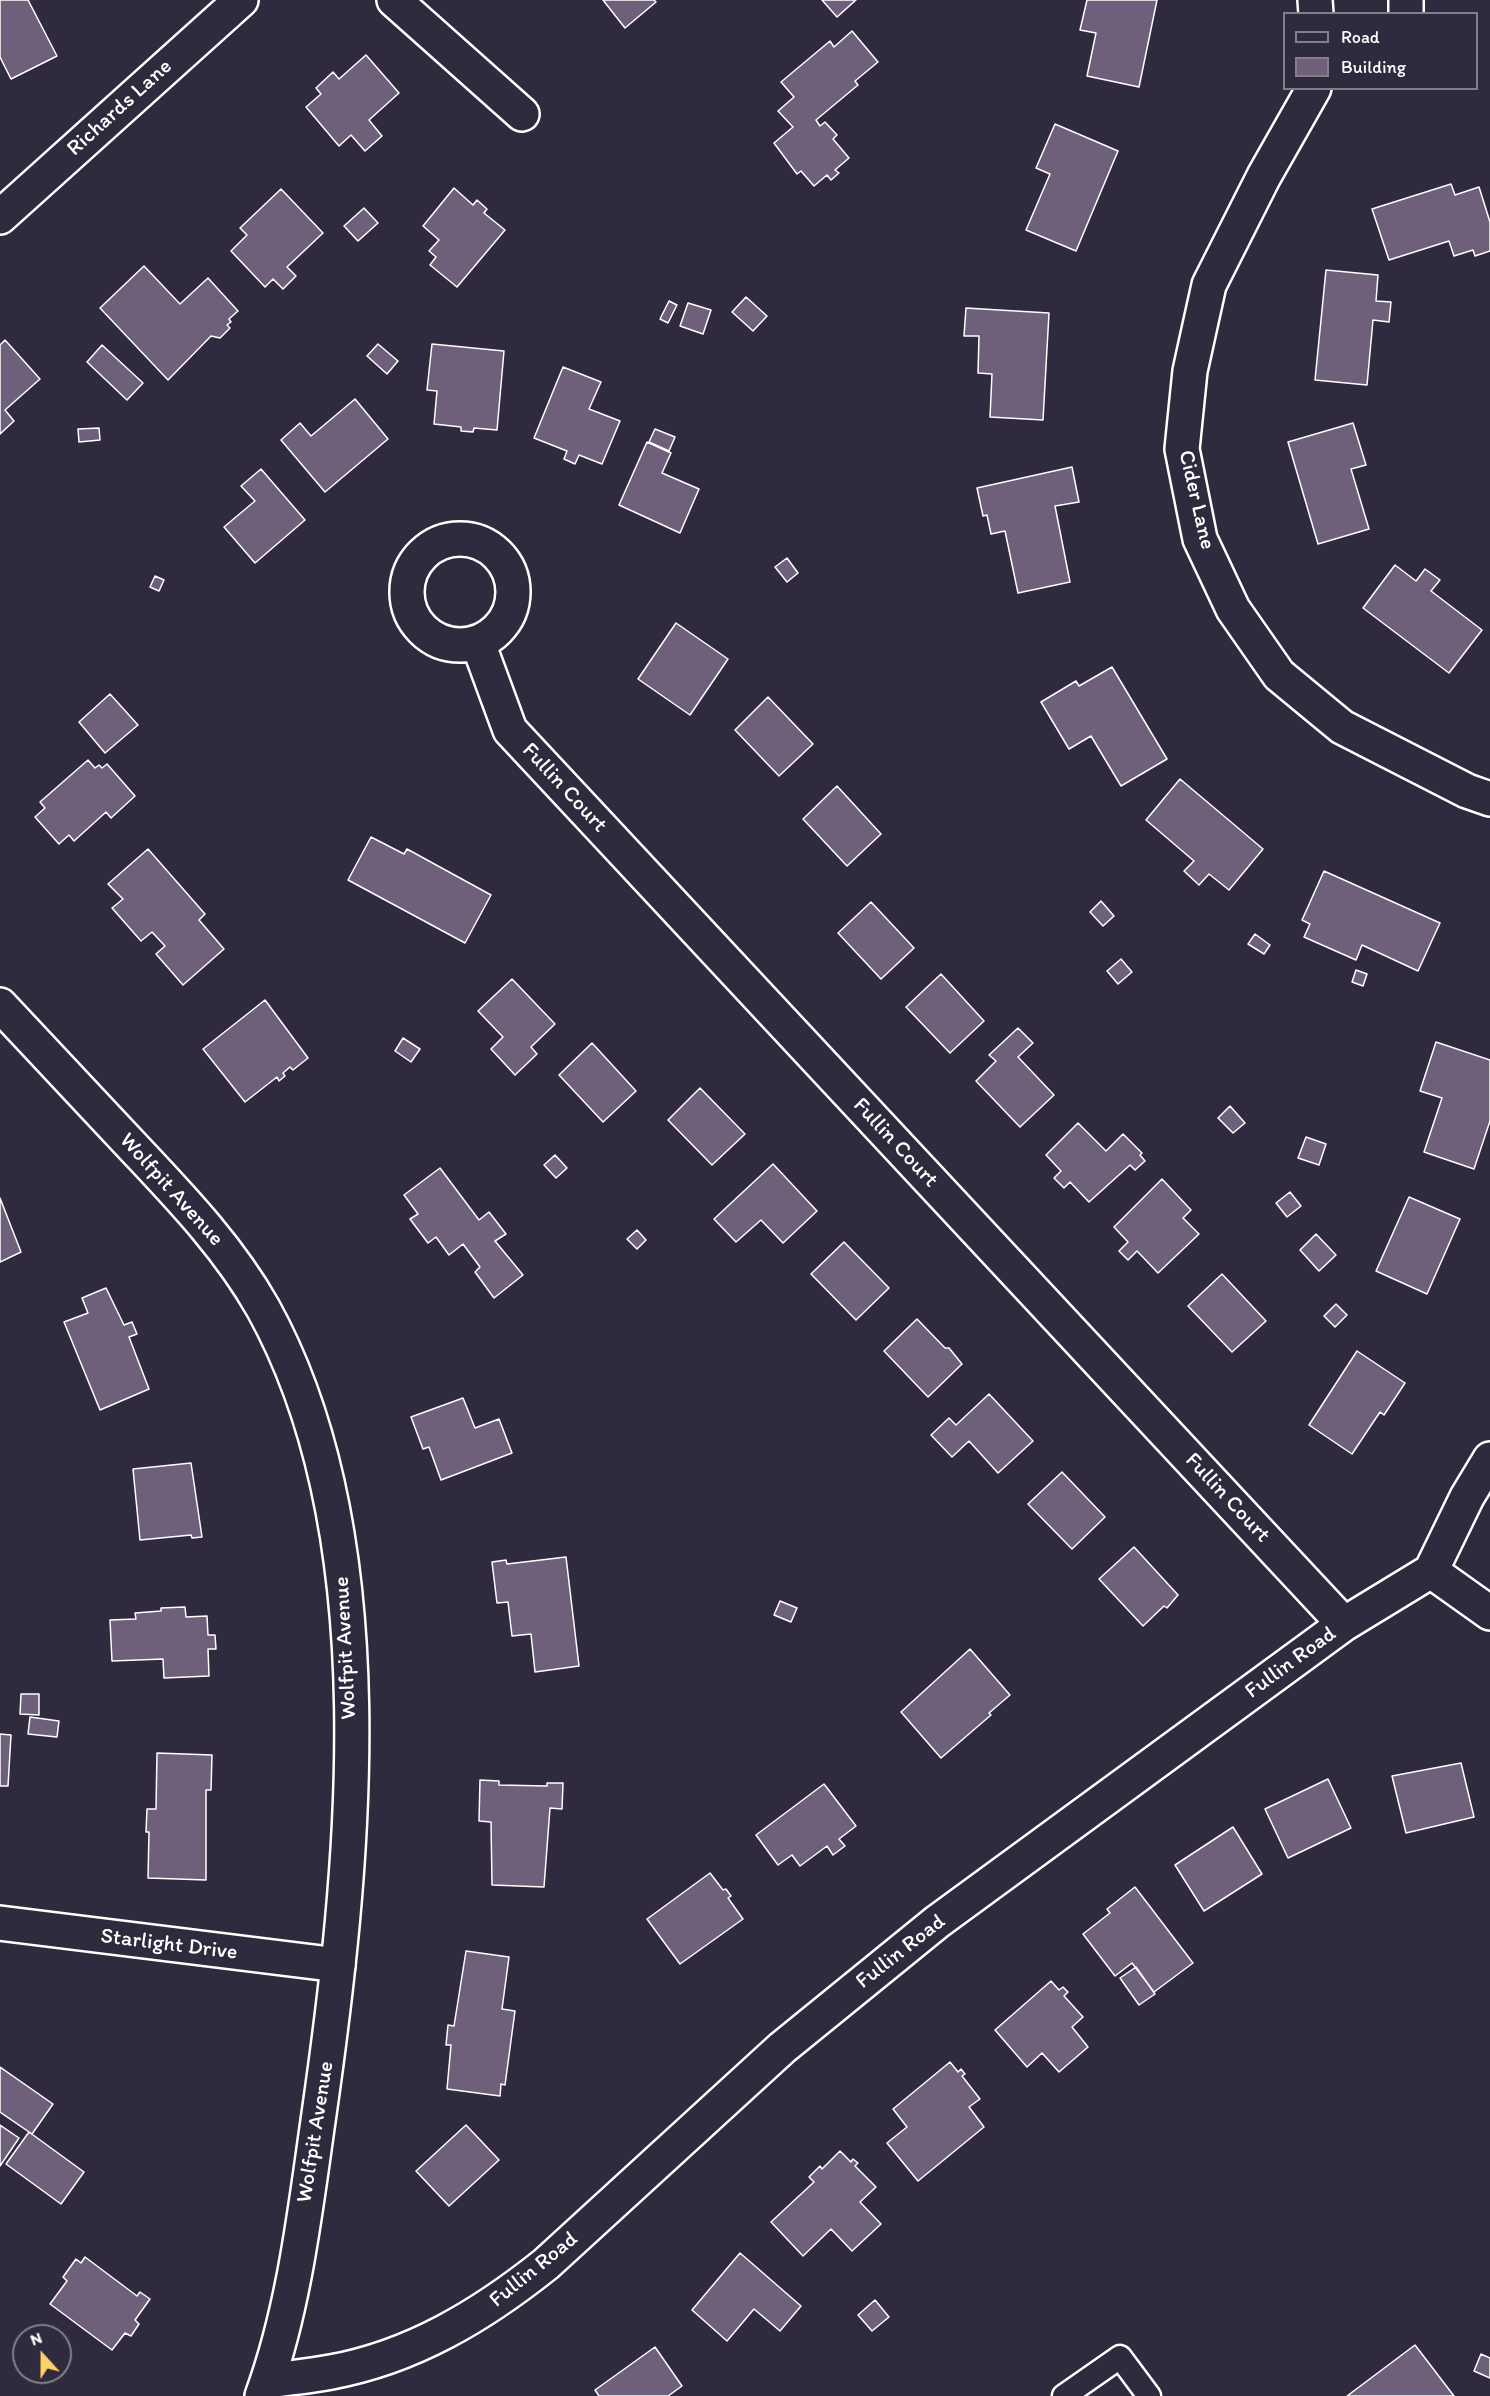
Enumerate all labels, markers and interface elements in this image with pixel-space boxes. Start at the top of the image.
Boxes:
legend [1283,12,1478,90]
text: Road [1341,26,1380,48]
street label: Richards Lane [62,54,178,162]
text: Building [1341,56,1406,78]
street label: Cider Lane [1172,448,1220,552]
street label: Fullin Court [516,738,612,838]
street label: Fullin Court [847,1093,943,1193]
street label: Wolfpit Avenue [113,1128,229,1252]
street label: Fullin Court [1179,1448,1275,1548]
street label: Wolfpit Avenue [329,1576,363,1720]
street label: Fullin Road [1240,1621,1342,1705]
street label: Fullin Road [851,1909,951,1995]
street label: Starlight Drive [99,1924,239,1966]
street label: Wolfpit Avenue [292,2059,340,2205]
street label: Fullin Road [484,2226,584,2314]
north arrow [12,2324,72,2384]
text: N [28,2328,45,2349]

